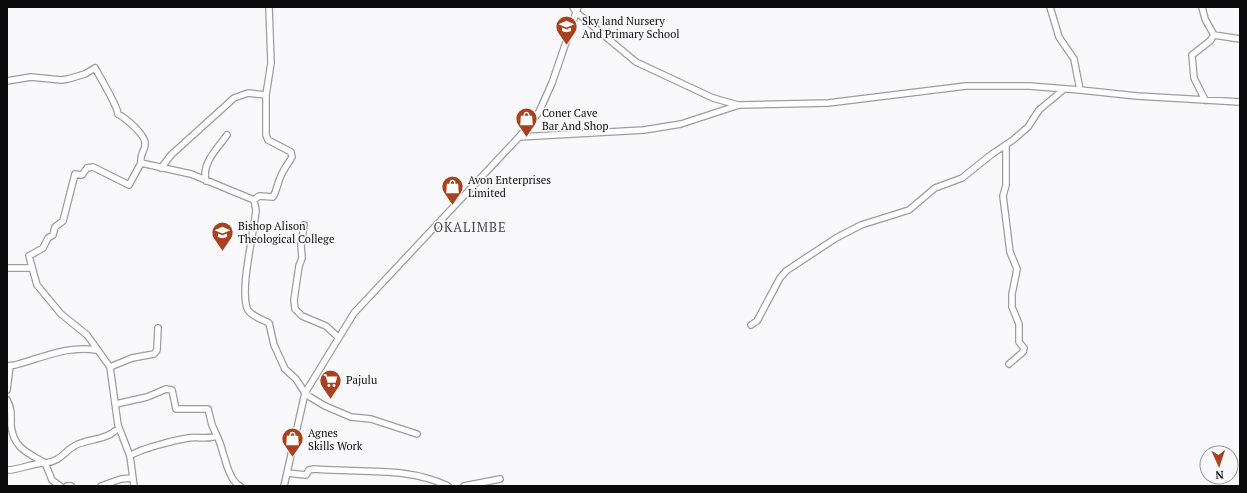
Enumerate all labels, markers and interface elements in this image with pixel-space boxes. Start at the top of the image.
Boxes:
school or university icon: Sky land Nursery And Primary School [554,14,580,47]
place label: Sky land Nursery And Primary School [582,14,680,41]
shop icon: Coner Cave Bar And Shop [513,106,539,139]
place label: Coner Cave Bar And Shop [542,106,609,133]
shop icon: Avon Enterprises Limited [439,173,465,206]
place label: Avon Enterprises Limited [468,173,551,200]
district label: OKALIMBE [433,218,507,236]
school or university icon: Bishop Alison Theological College [210,219,236,252]
place label: Bishop Alison Theological College [238,219,335,246]
supermarket icon: Pajulu [318,367,344,400]
place label: Pajulu [346,373,378,387]
shop icon: Agnes Skills Work [280,426,306,459]
place label: Agnes Skills Work [308,426,363,453]
north arrow [1199,445,1239,485]
text: N [1214,468,1224,482]

